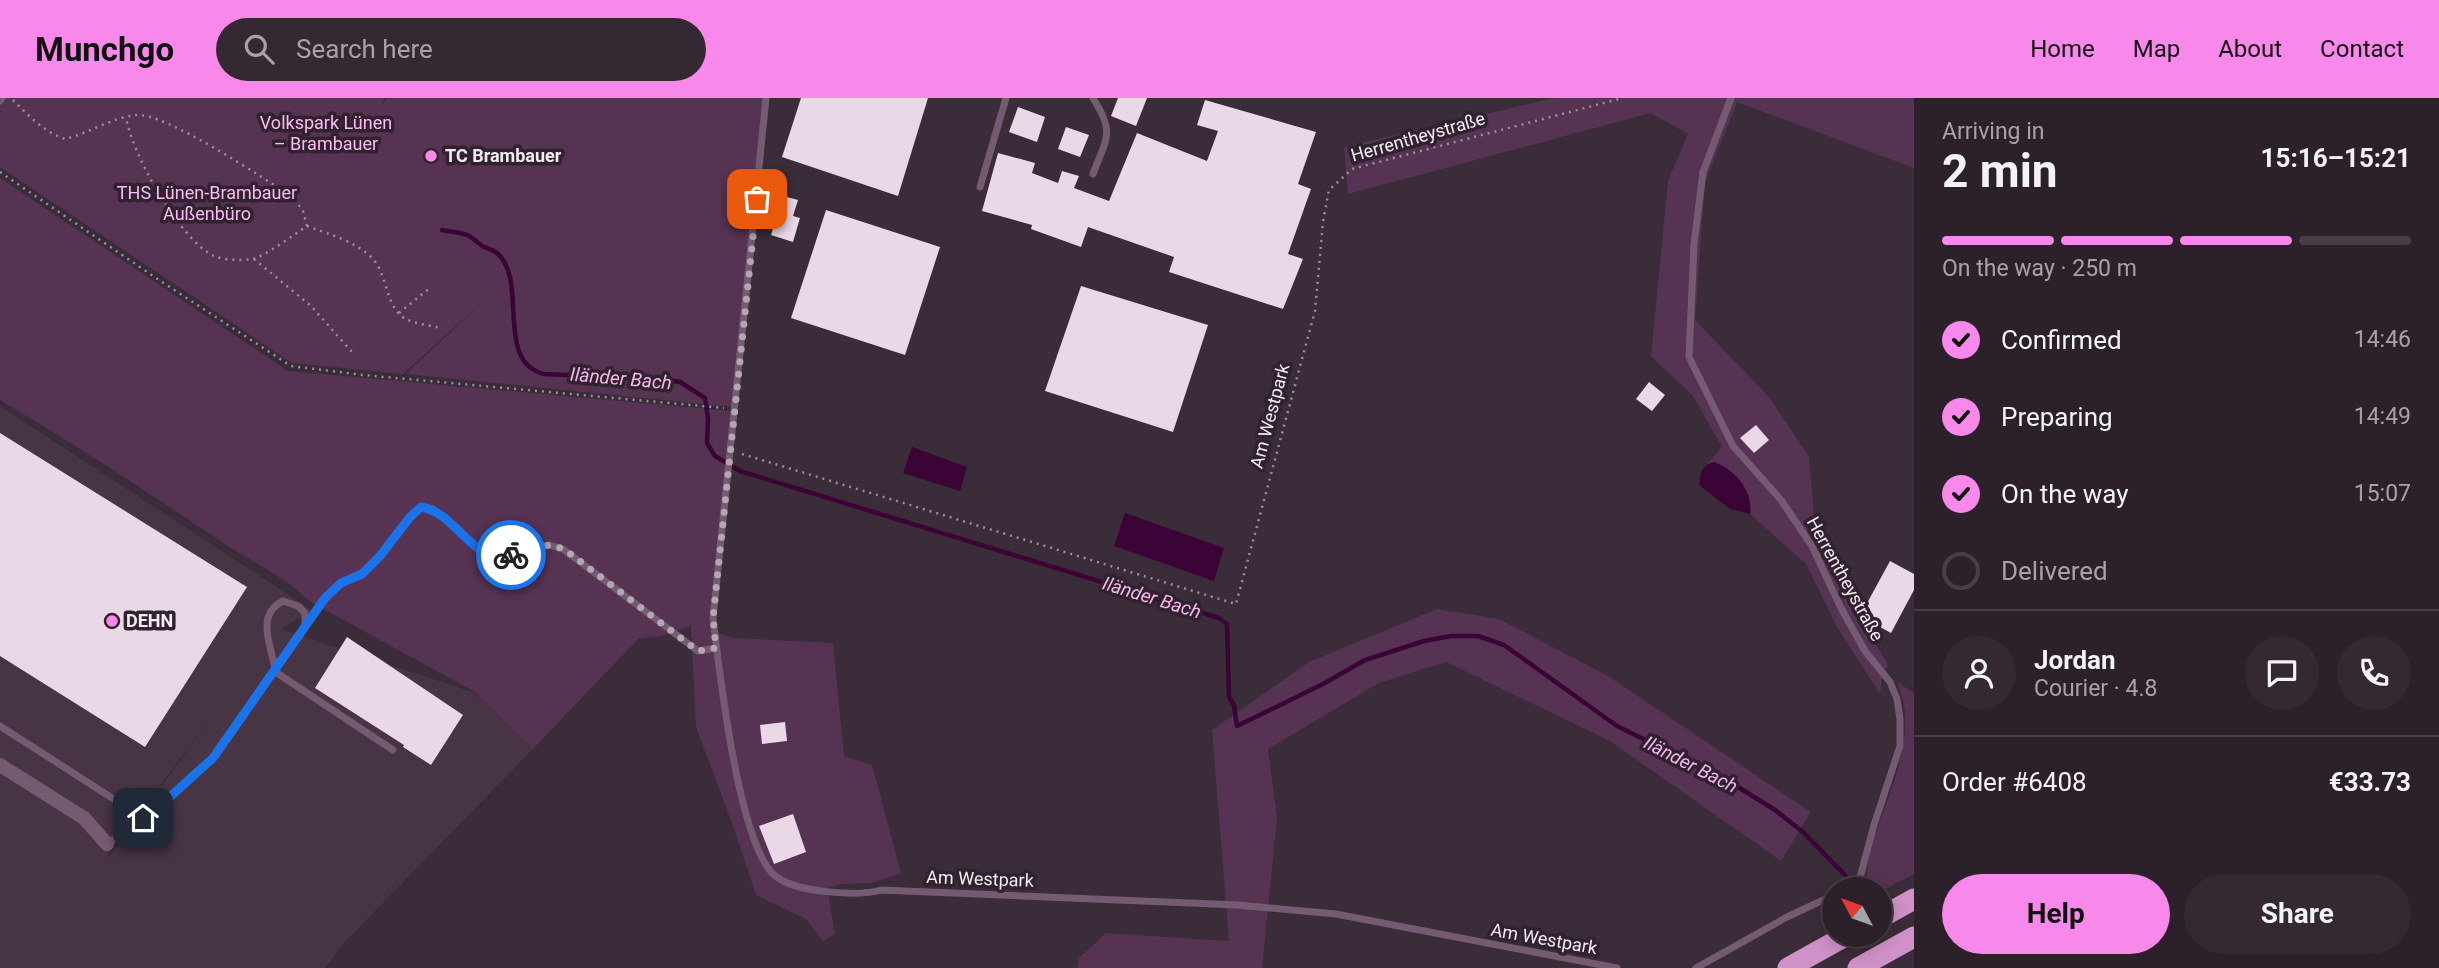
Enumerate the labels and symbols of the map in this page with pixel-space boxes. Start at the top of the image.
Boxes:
street label: Herrentheystraße [1348,107,1487,166]
park label: Volkspark Lünen – Brambauer [260,112,392,154]
place label: TC Brambauer [445,145,562,166]
marker: TC Brambauer [423,148,439,164]
pin [727,169,787,229]
park label: THS Lünen-Brambauer Außenbüro [117,182,297,224]
street label: Am Westpark [1245,360,1294,471]
water label: Iländer Bach [569,363,673,394]
street label: Herrentheystraße [1803,513,1888,644]
courier [476,520,546,590]
water label: Iländer Bach [1100,572,1204,623]
place label: DEHN [126,610,173,631]
marker: DEHN [104,613,120,629]
water label: Iländer Bach [1640,731,1741,798]
pin [113,788,173,848]
street label: Am Westpark [926,866,1035,891]
north arrow [1822,877,1892,947]
street label: Am Westpark [1489,919,1600,958]

